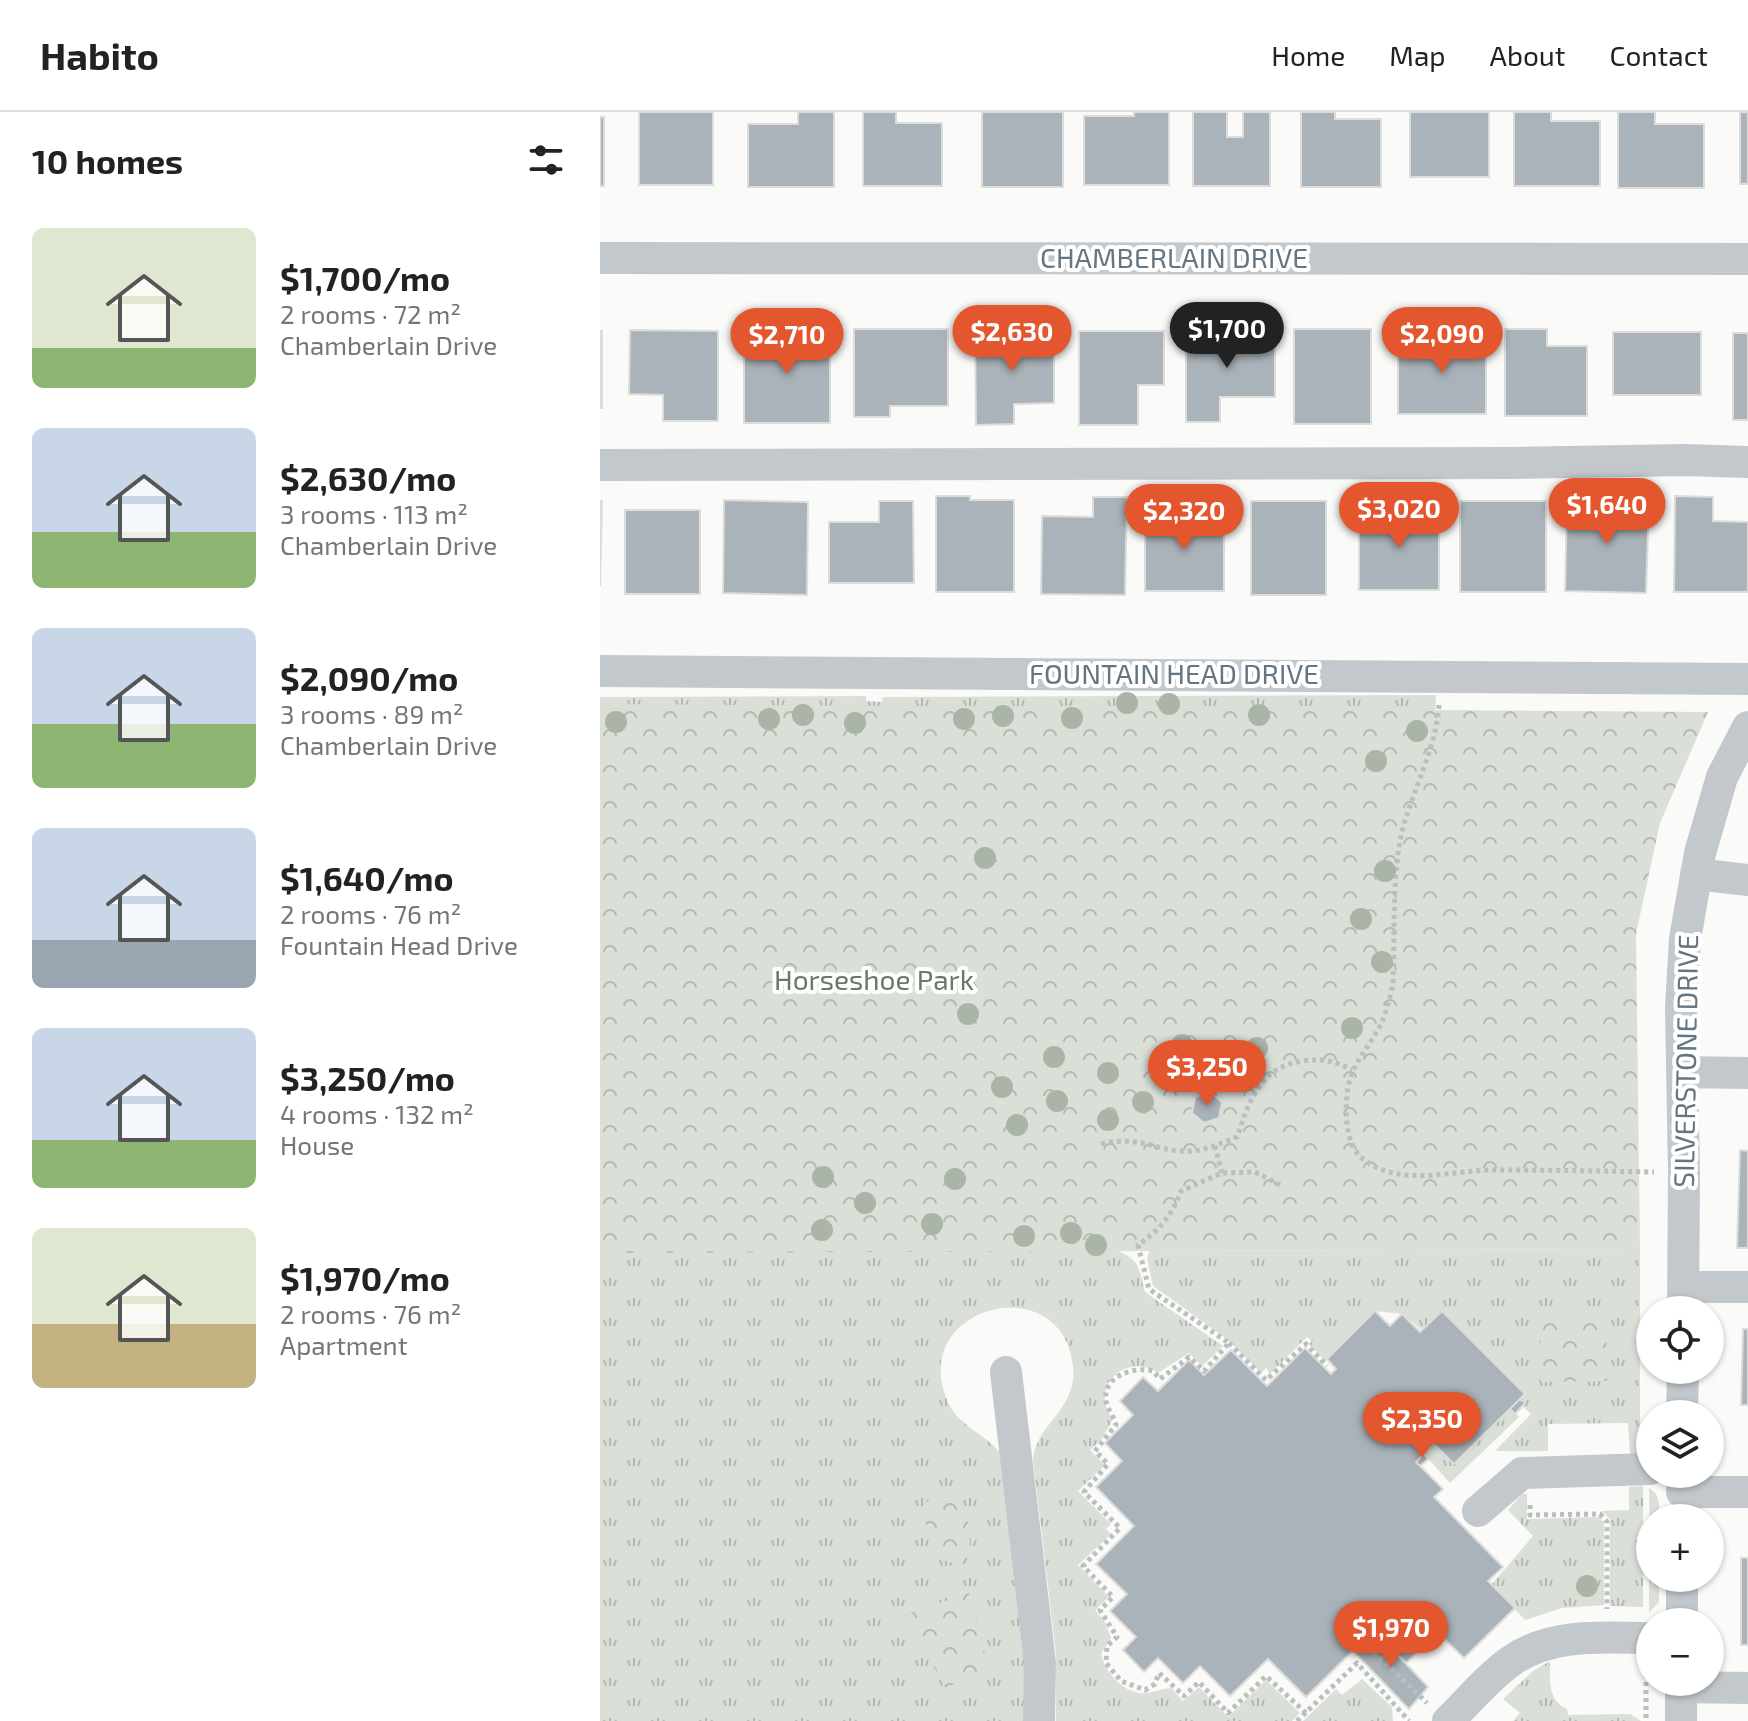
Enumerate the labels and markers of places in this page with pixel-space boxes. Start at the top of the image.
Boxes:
pin: $1,700 [1162,302,1292,370]
pin: $2,630 [947,305,1077,373]
pin: $2,090 [1377,307,1507,375]
pin: $2,710 [722,308,852,376]
pin: $1,640 [1542,478,1672,546]
pin: $3,020 [1334,482,1464,550]
pin: $2,320 [1119,484,1249,552]
pin: $3,250 [1142,1040,1272,1108]
pin: $2,350 [1357,1392,1487,1460]
pin: $1,970 [1326,1601,1456,1669]

